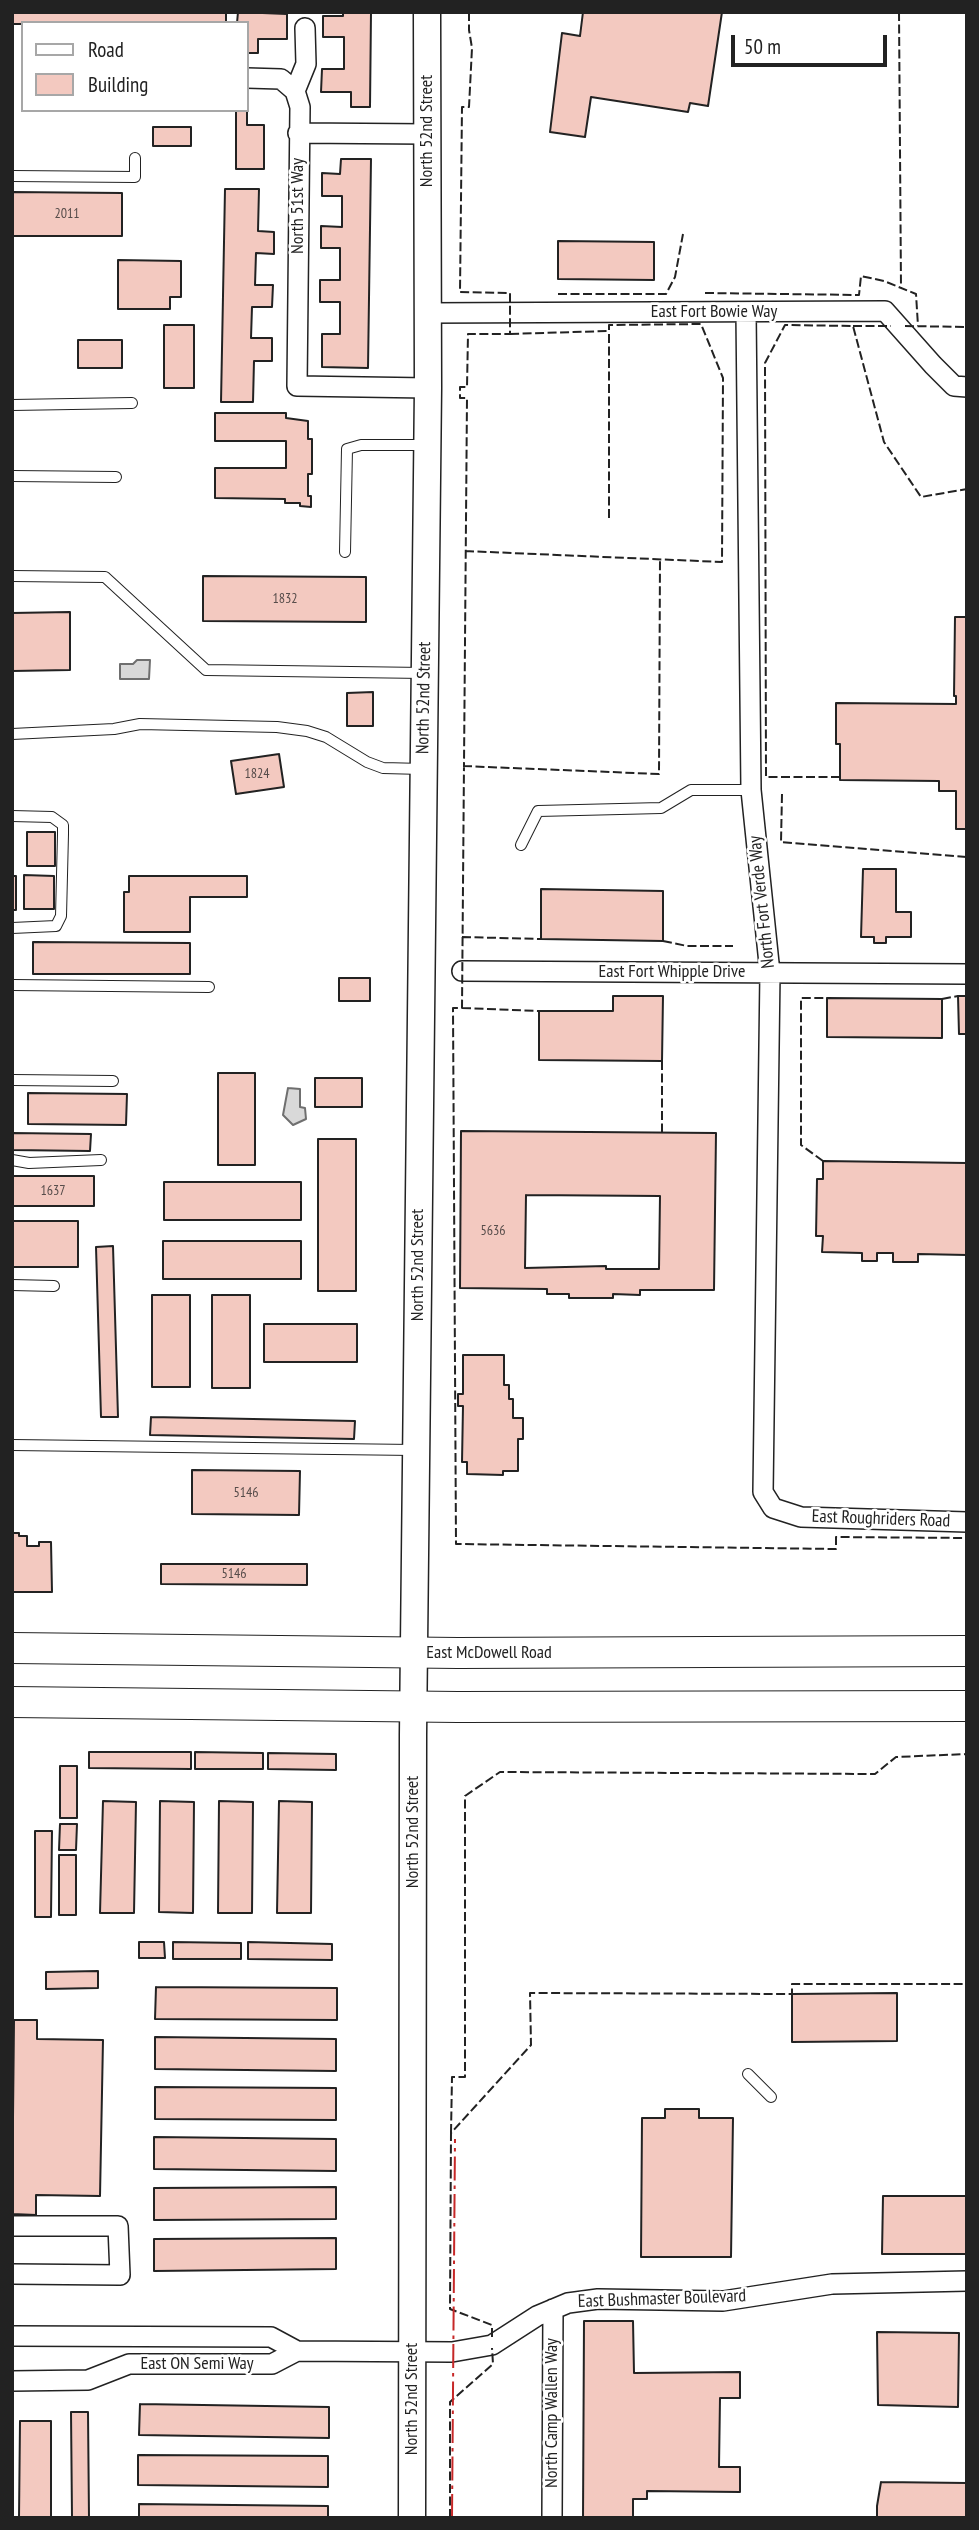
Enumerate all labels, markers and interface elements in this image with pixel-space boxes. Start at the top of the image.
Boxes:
legend [21,21,248,112]
scale bar [734,21,890,65]
text: 50 m [744,33,781,60]
text: Road [88,36,124,63]
text: Building [88,71,148,98]
street label: North 52nd Street [416,75,438,187]
street label: North 51st Way [287,158,309,254]
house number: 2011 [54,206,80,222]
street label: East Fort Bowie Way [651,301,777,323]
house number: 1832 [272,591,298,607]
street label: North 52nd Street [412,642,436,754]
house number: 1824 [244,766,270,782]
street label: North Fort Verde Way [744,835,780,969]
street label: East Fort Whipple Drive [599,961,745,983]
house number: 1637 [40,1183,66,1199]
street label: North 52nd Street [407,1209,429,1321]
house number: 5636 [480,1223,506,1239]
house number: 5146 [233,1485,259,1501]
street label: East Roughriders Road [811,1506,951,1532]
house number: 5146 [221,1566,247,1582]
street label: East McDowell Road [426,1642,552,1664]
street label: North 52nd Street [402,1776,424,1888]
street label: East Bushmaster Boulevard [577,2285,747,2313]
street label: North Camp Wallen Way [541,2338,563,2488]
street label: North 52nd Street [401,2343,423,2455]
street label: East ON Semi Way [140,2353,254,2375]

